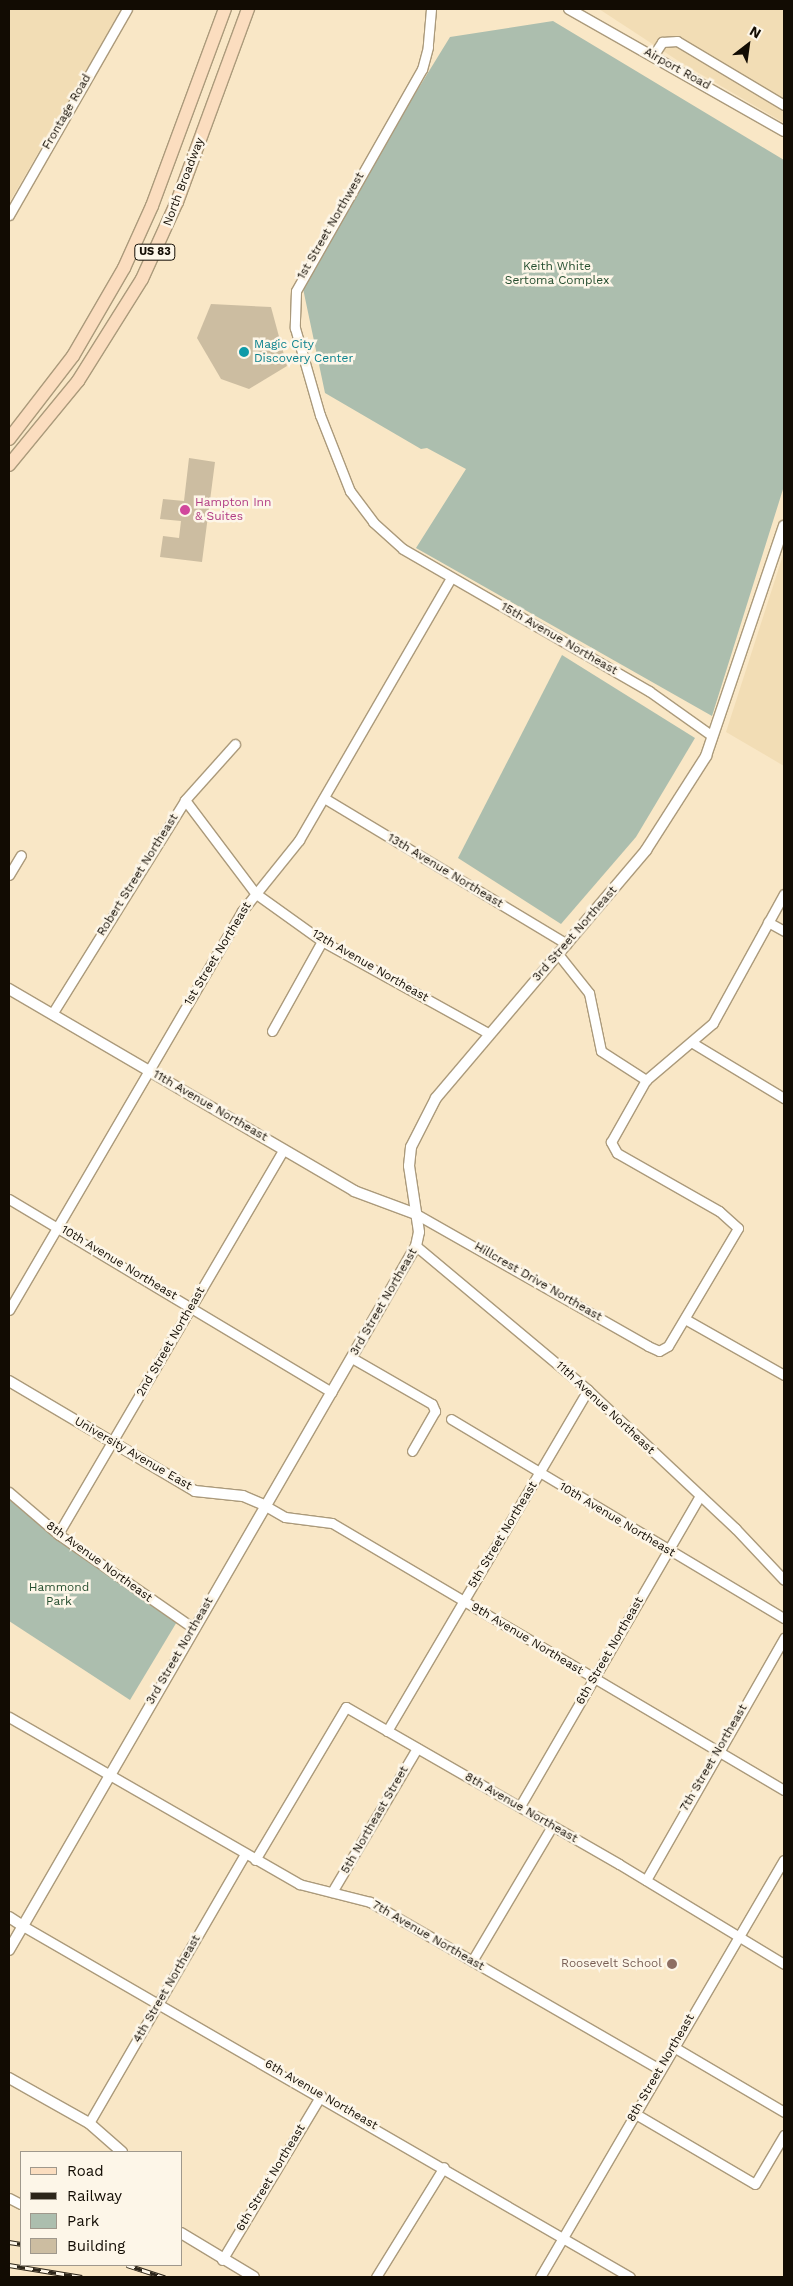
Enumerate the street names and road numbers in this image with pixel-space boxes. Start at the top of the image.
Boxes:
street label: Airport Road [641,45,713,93]
street label: Frontage Road [40,72,94,152]
street label: North Broadway [161,136,207,228]
street label: 1st Street Northwest [294,170,368,282]
road number: US 83 [134,243,176,260]
street label: 15th Avenue Northeast [498,600,620,678]
street label: Robert Street Northeast [94,811,182,939]
street label: 13th Avenue Northeast [384,831,506,911]
street label: 3rd Street Northeast [530,883,620,985]
street label: 1st Street Northeast [181,900,255,1008]
street label: 12th Avenue Northeast [309,927,431,1005]
street label: 11th Avenue Northeast [150,1067,270,1145]
street label: 10th Avenue Northeast [58,1223,180,1303]
street label: Hillcrest Drive Northeast [472,1240,604,1324]
street label: 3rd Street Northeast [347,1246,421,1358]
street label: 2nd Street Northeast [134,1285,208,1399]
street label: 11th Avenue Northeast [552,1358,658,1458]
street label: University Avenue East [71,1414,195,1494]
street label: 5th Street Northeast [465,1479,541,1591]
street label: 10th Avenue Northeast [556,1480,678,1560]
street label: 8th Avenue Northeast [43,1518,155,1606]
street label: 3rd Street Northeast [143,1595,217,1707]
street label: 6th Street Northeast [573,1595,647,1707]
street label: 9th Avenue Northeast [468,1600,586,1678]
street label: 7th Street Northeast [677,1702,751,1814]
street label: 5th Northeast Street [338,1764,412,1876]
street label: 8th Avenue Northeast [462,1770,580,1846]
street label: 7th Avenue Northeast [369,1898,487,1974]
street label: 4th Street Northeast [130,1933,204,2045]
street label: 8th Street Northeast [624,2012,698,2124]
street label: 6th Avenue Northeast [262,2057,380,2133]
street label: 6th Street Northeast [233,2122,309,2234]

